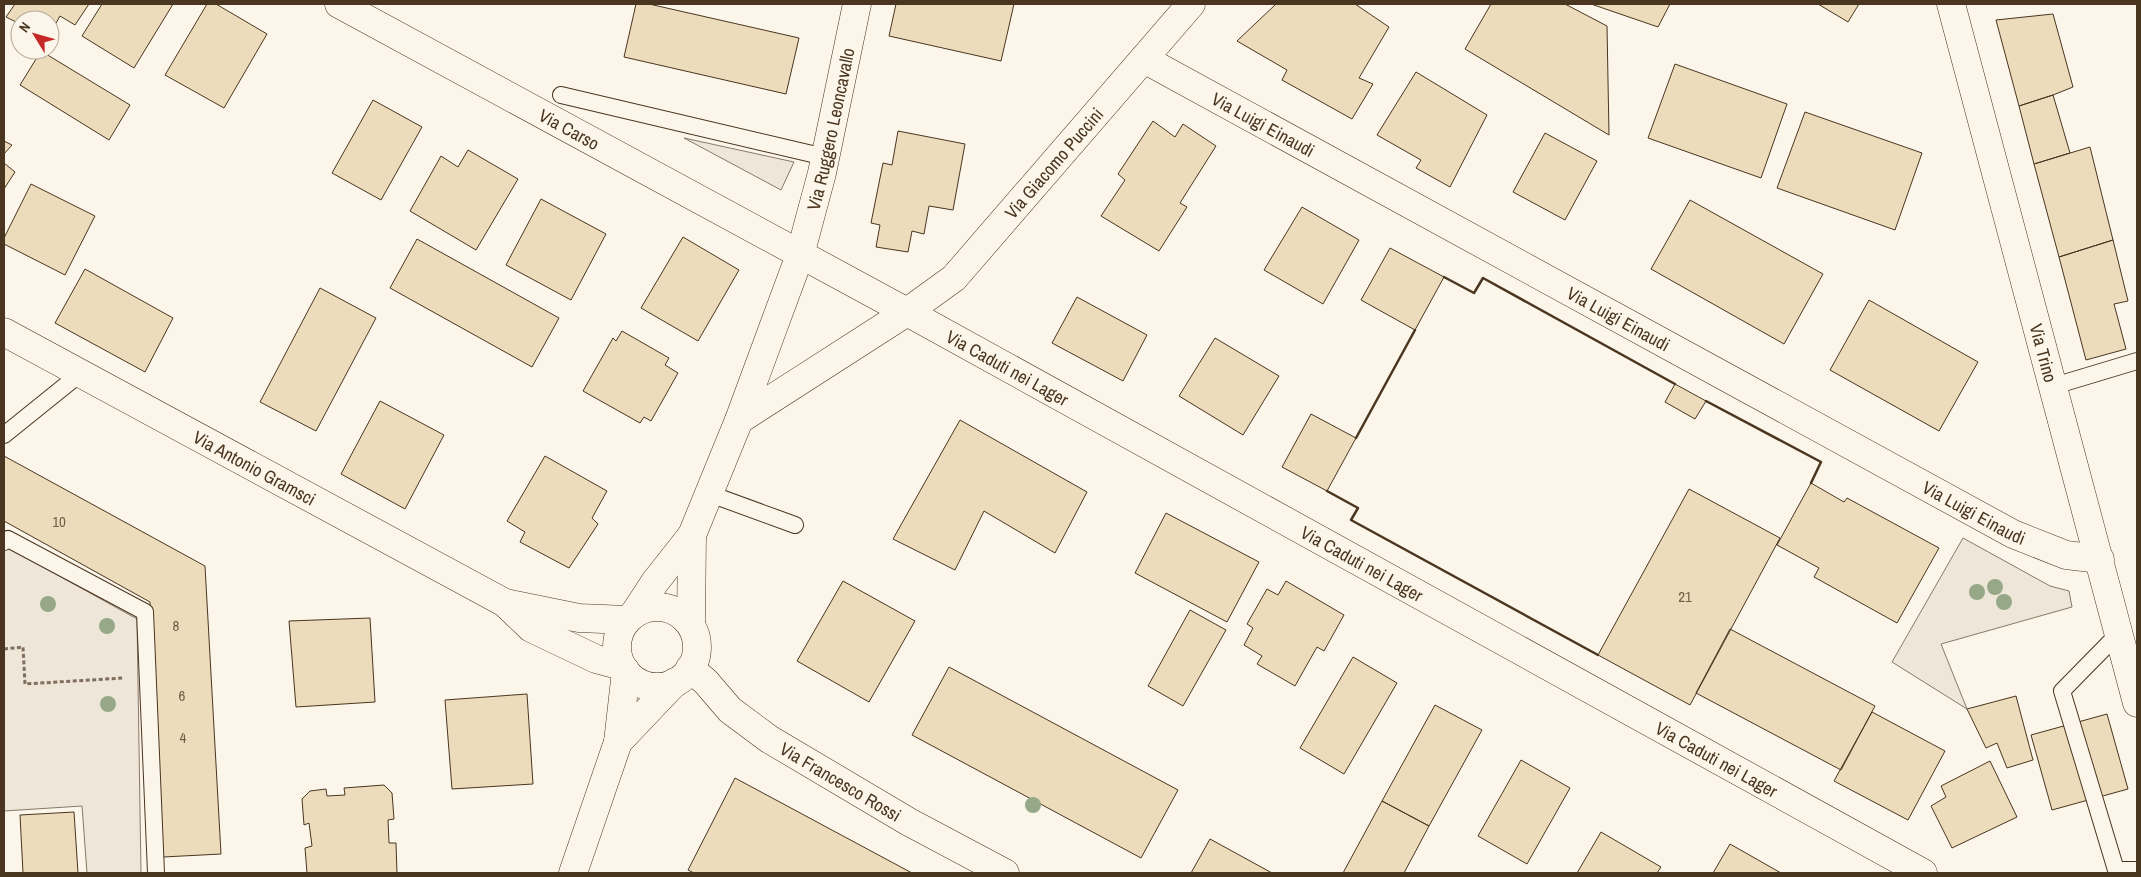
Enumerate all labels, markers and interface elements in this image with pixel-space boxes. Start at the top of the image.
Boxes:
north arrow [10,10,60,60]
text: N [15,18,34,36]
street label: Via Ruggero Leoncavallo [800,45,860,213]
street label: Via Luigi Einaudi [1207,86,1319,163]
street label: Via Carso [535,102,604,155]
street label: Via Giacomo Puccini [999,102,1109,224]
street label: Via Luigi Einaudi [1563,280,1675,357]
street label: Via Trino [2024,321,2064,385]
street label: Via Caduti nei Lager [942,324,1073,411]
street label: Via Antonio Gramsci [189,424,320,511]
street label: Via Luigi Einaudi [1918,474,2029,550]
house number: 10 [52,511,66,532]
street label: Via Caduti nei Lager [1296,519,1428,607]
house number: 21 [1678,586,1692,607]
house number: 8 [173,615,180,636]
house number: 6 [179,685,186,706]
street label: Via Caduti nei Lager [1651,715,1782,803]
house number: 4 [180,727,187,748]
street label: Via Francesco Rossi [775,736,906,827]

